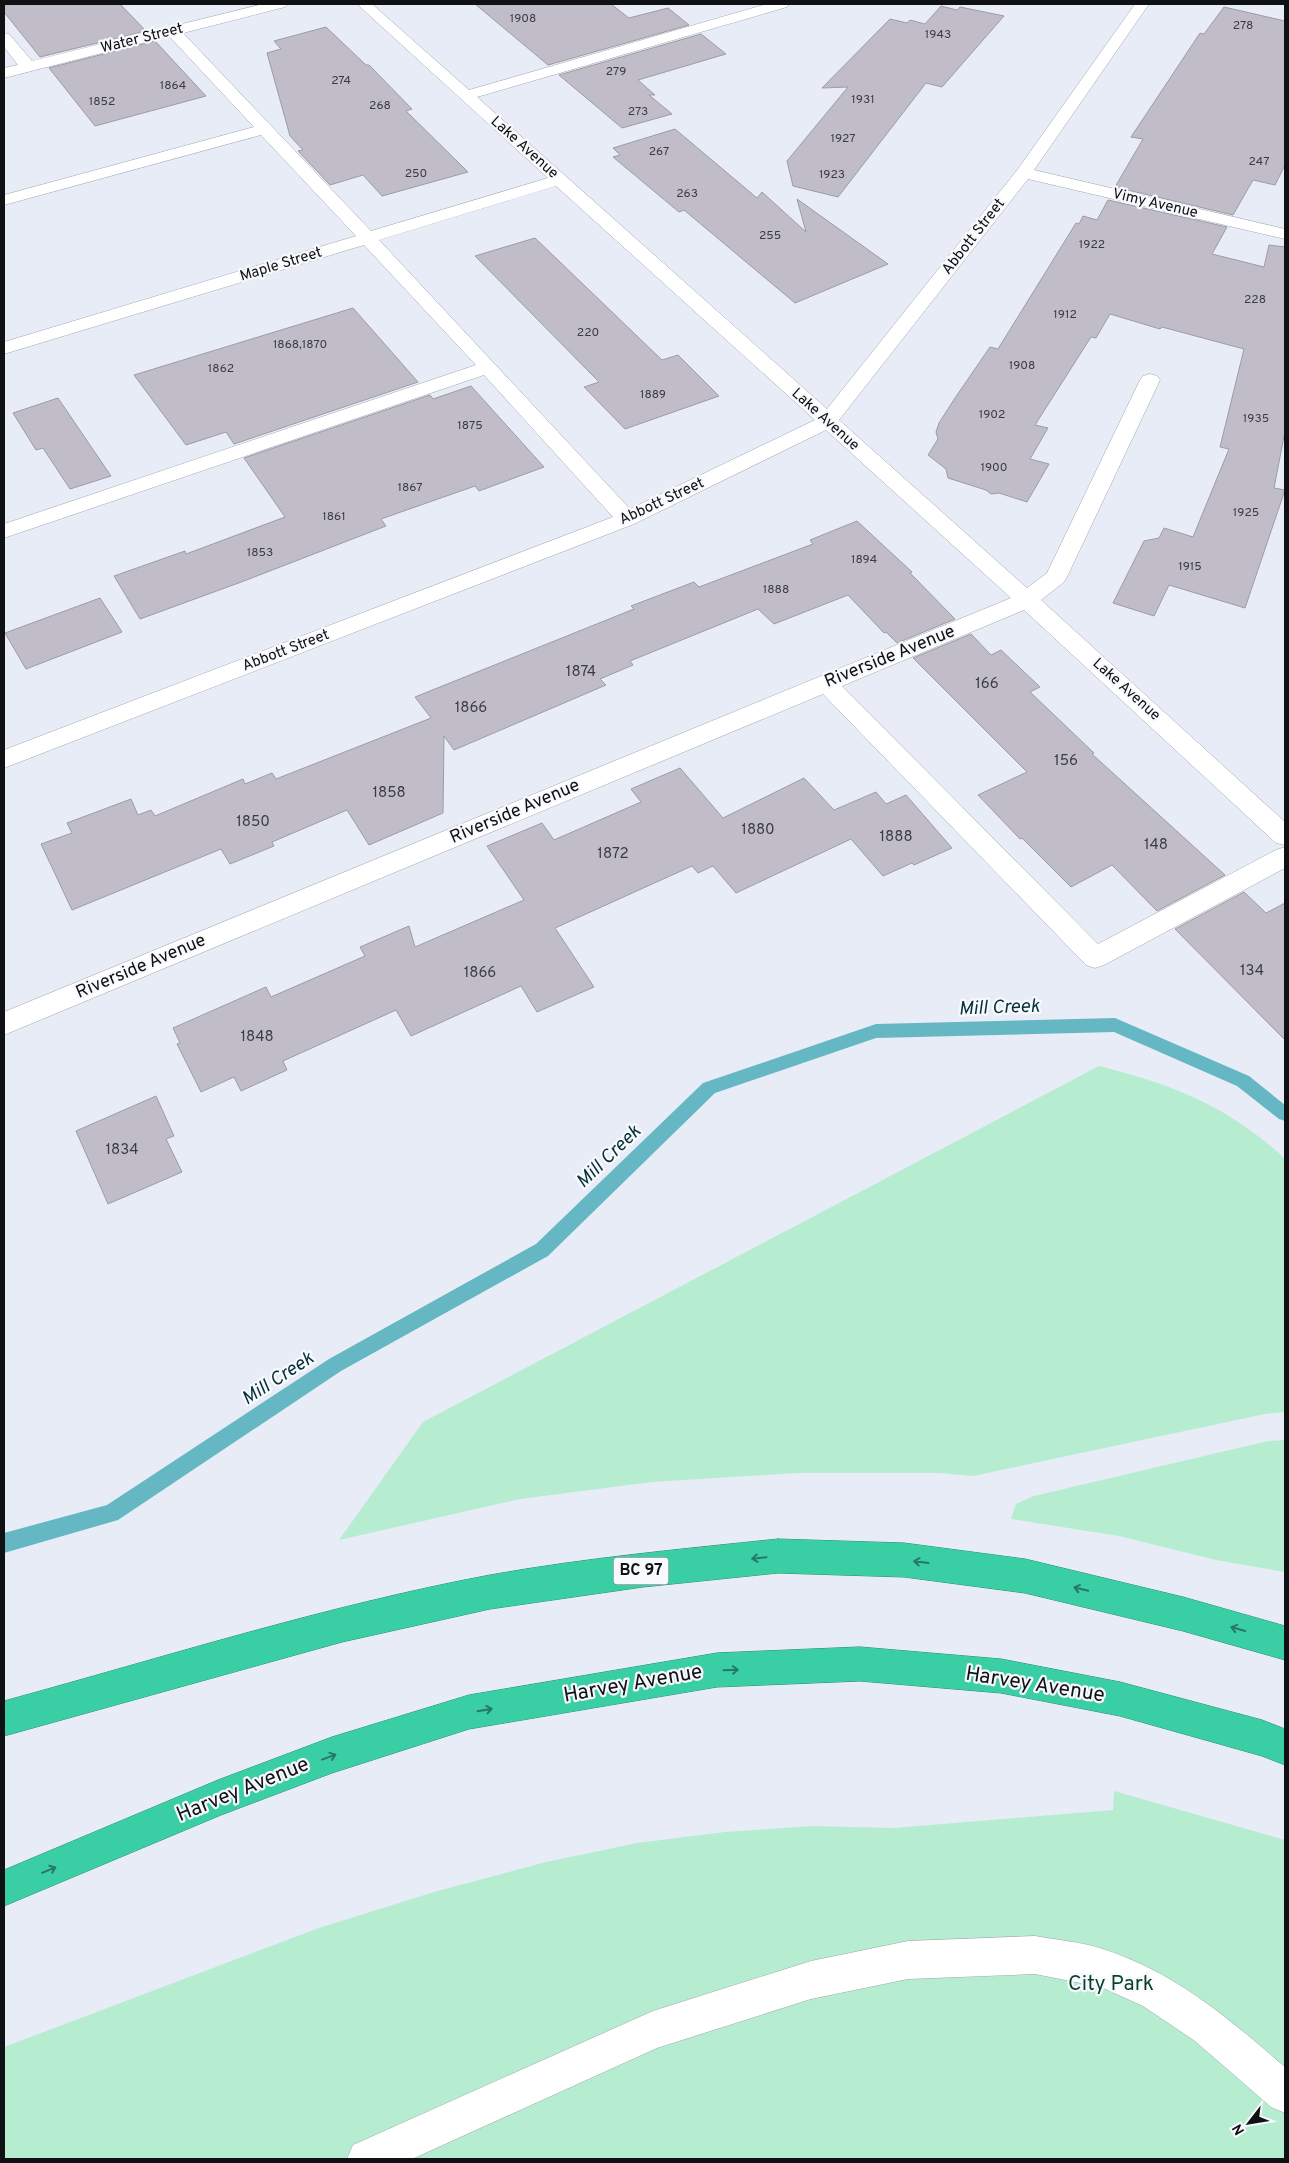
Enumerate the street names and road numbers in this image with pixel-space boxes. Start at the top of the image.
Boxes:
street label: Water Street [99,20,185,58]
street label: Lake Avenue [486,113,562,183]
street label: Vimy Avenue [1110,185,1200,223]
street label: Abbott Street [938,195,1010,279]
street label: Maple Street [238,243,324,287]
street label: Lake Avenue [787,385,863,455]
street label: Abbott Street [617,474,707,530]
street label: Riverside Avenue [821,620,959,694]
street label: Abbott Street [240,626,332,676]
street label: Lake Avenue [1088,655,1164,725]
street label: Riverside Avenue [447,774,583,850]
street label: Riverside Avenue [73,929,209,1005]
road number: BC 97 [614,1558,668,1584]
street label: Harvey Avenue [561,1658,705,1710]
street label: Harvey Avenue [963,1661,1107,1709]
street label: Harvey Avenue [173,1751,313,1829]

